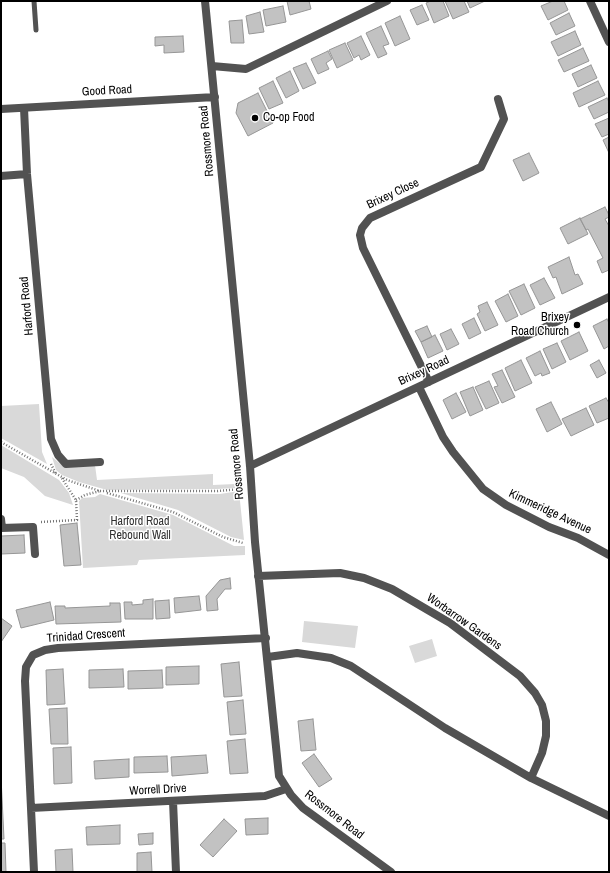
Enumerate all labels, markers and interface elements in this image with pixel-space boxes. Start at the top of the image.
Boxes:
street label: Good Road [81,82,133,100]
street label: Rossmore Road [197,105,217,177]
place label: Co-op Food [263,111,314,125]
marker: Co-op Food [250,113,260,123]
street label: Brixey Close [365,176,421,212]
street label: Harford Road [17,276,37,336]
place label: Brixey Road Church [511,311,569,339]
marker: Brixey Road Church [572,320,582,330]
street label: Brixey Road [396,353,452,389]
street label: Rossmore Road [227,428,247,500]
street label: Kimmeridge Avenue [506,487,594,537]
park label: Harford Road Rebound Wall [109,515,171,543]
street label: Worbarrow Gardens [424,591,504,653]
street label: Trinidad Crescent [46,626,126,646]
street label: Worrell Drive [129,781,187,799]
street label: Rossmore Road [302,787,366,843]

